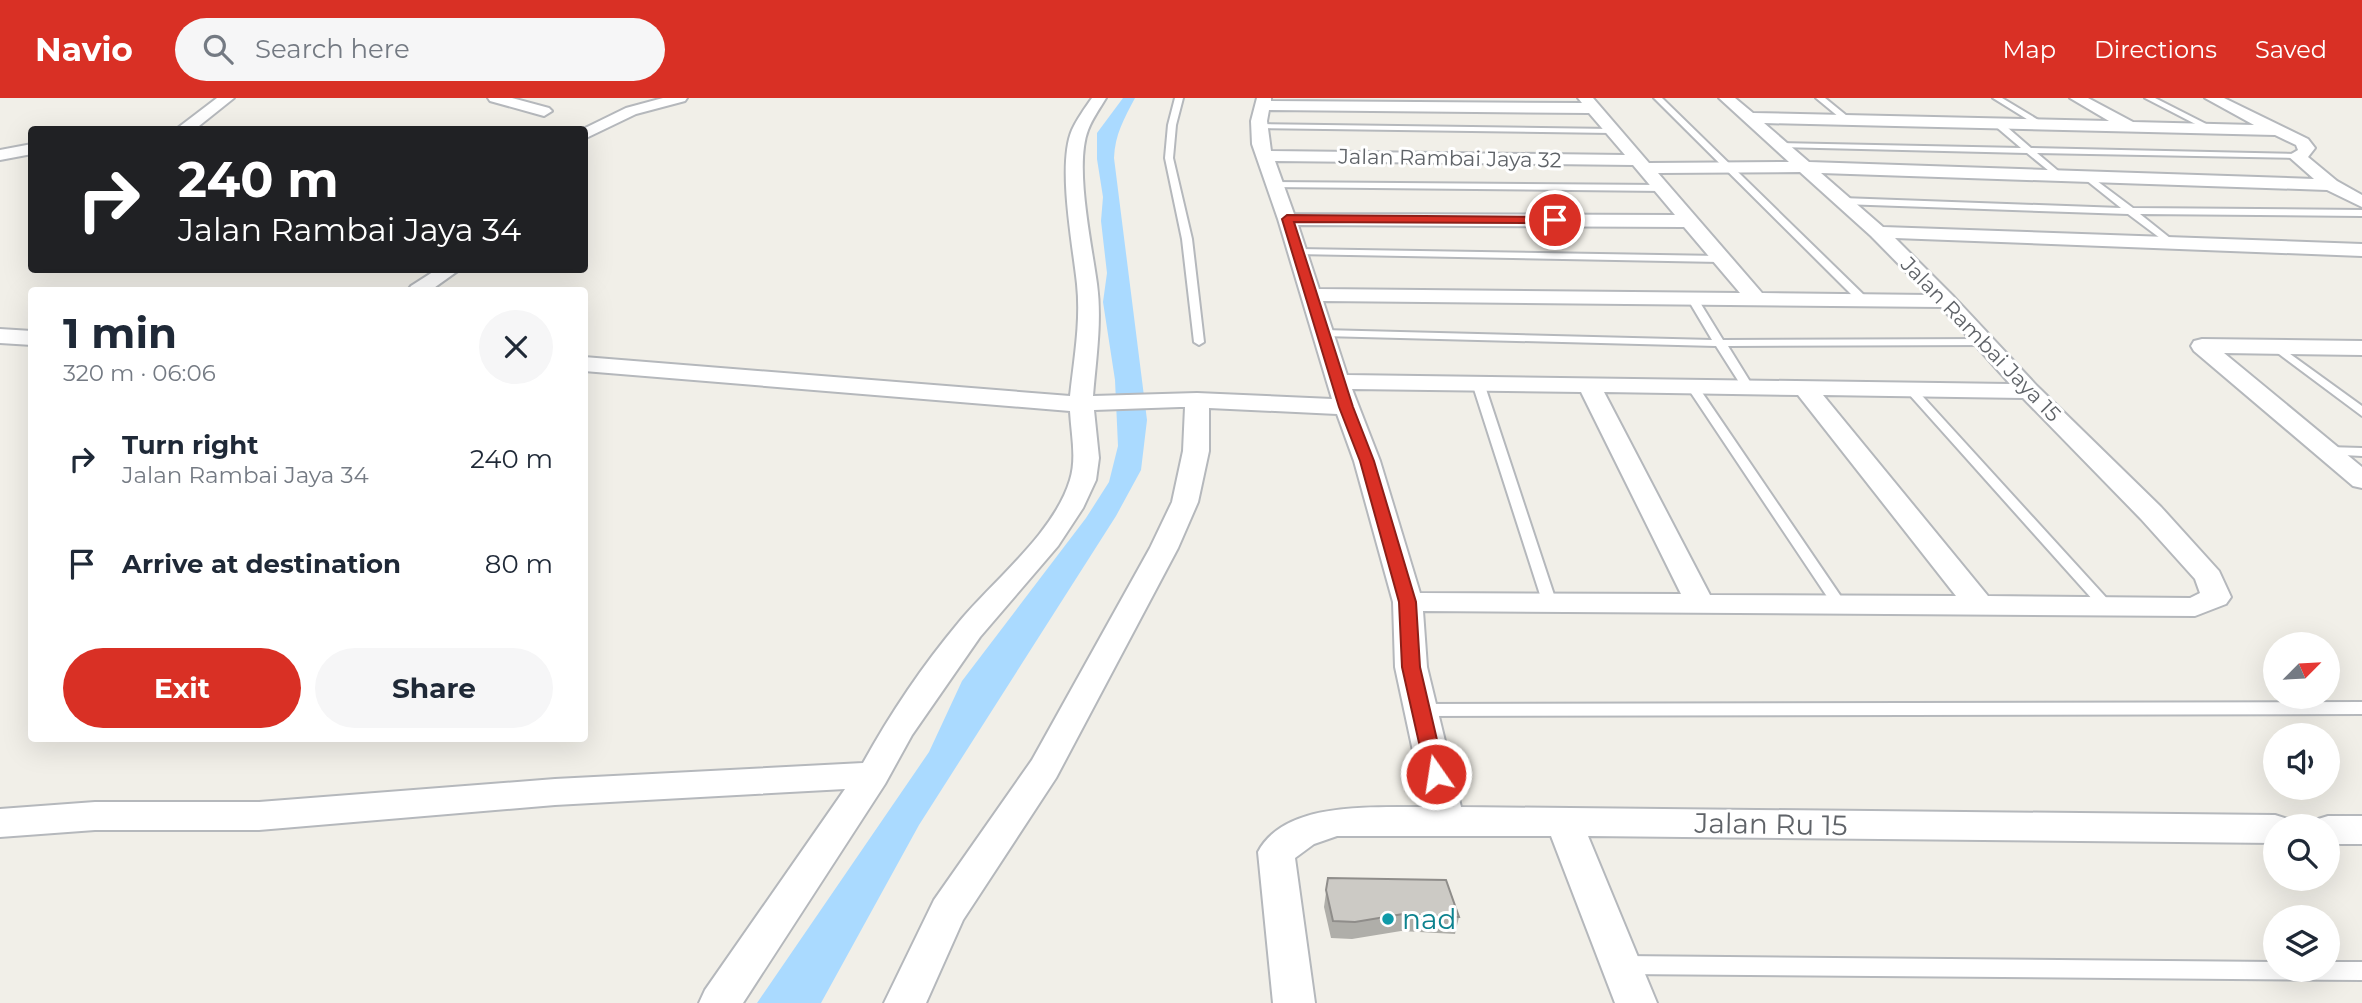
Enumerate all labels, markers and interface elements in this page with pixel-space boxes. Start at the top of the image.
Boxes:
search box [175,18,665,81]
text: Navio [35,29,133,69]
icon: search [199,30,237,68]
text: Search here [255,33,410,65]
text: Map [2003,35,2056,64]
text: Directions [2094,35,2217,64]
text: Saved [2255,35,2327,64]
street label: Jalan Rambai Jaya 32 [1337,144,1562,172]
text: 240 m [178,150,339,209]
icon: right [63,154,154,245]
pin [1525,190,1585,250]
icon: arrive [1536,201,1574,239]
text: Jalan Rambai Jaya 34 [178,210,521,249]
street label: Jalan Rambai Jaya 15 [1895,251,2066,427]
text: 1 min [63,307,177,359]
button: close [479,310,553,384]
text: 320 m · 06:06 [63,359,216,387]
text: Turn right [122,429,258,461]
icon: right [63,440,101,478]
text: 240 m [470,443,553,475]
text: Jalan Rambai Jaya 34 [122,461,369,489]
icon: arrive [63,545,101,583]
text: Arrive at destination [122,548,401,580]
text: 80 m [485,548,553,580]
north arrow [2263,632,2340,709]
map controls [2263,632,2340,982]
button: Exit [63,648,301,728]
button: Share [315,648,553,728]
button: sound [2263,723,2340,800]
position arrow [1399,737,1473,811]
street label: Jalan Ru 15 [1693,806,1848,842]
button: search [2263,814,2340,891]
place label: nad [1402,902,1456,936]
button: layers [2263,905,2340,982]
marker: nad [1380,911,1396,927]

